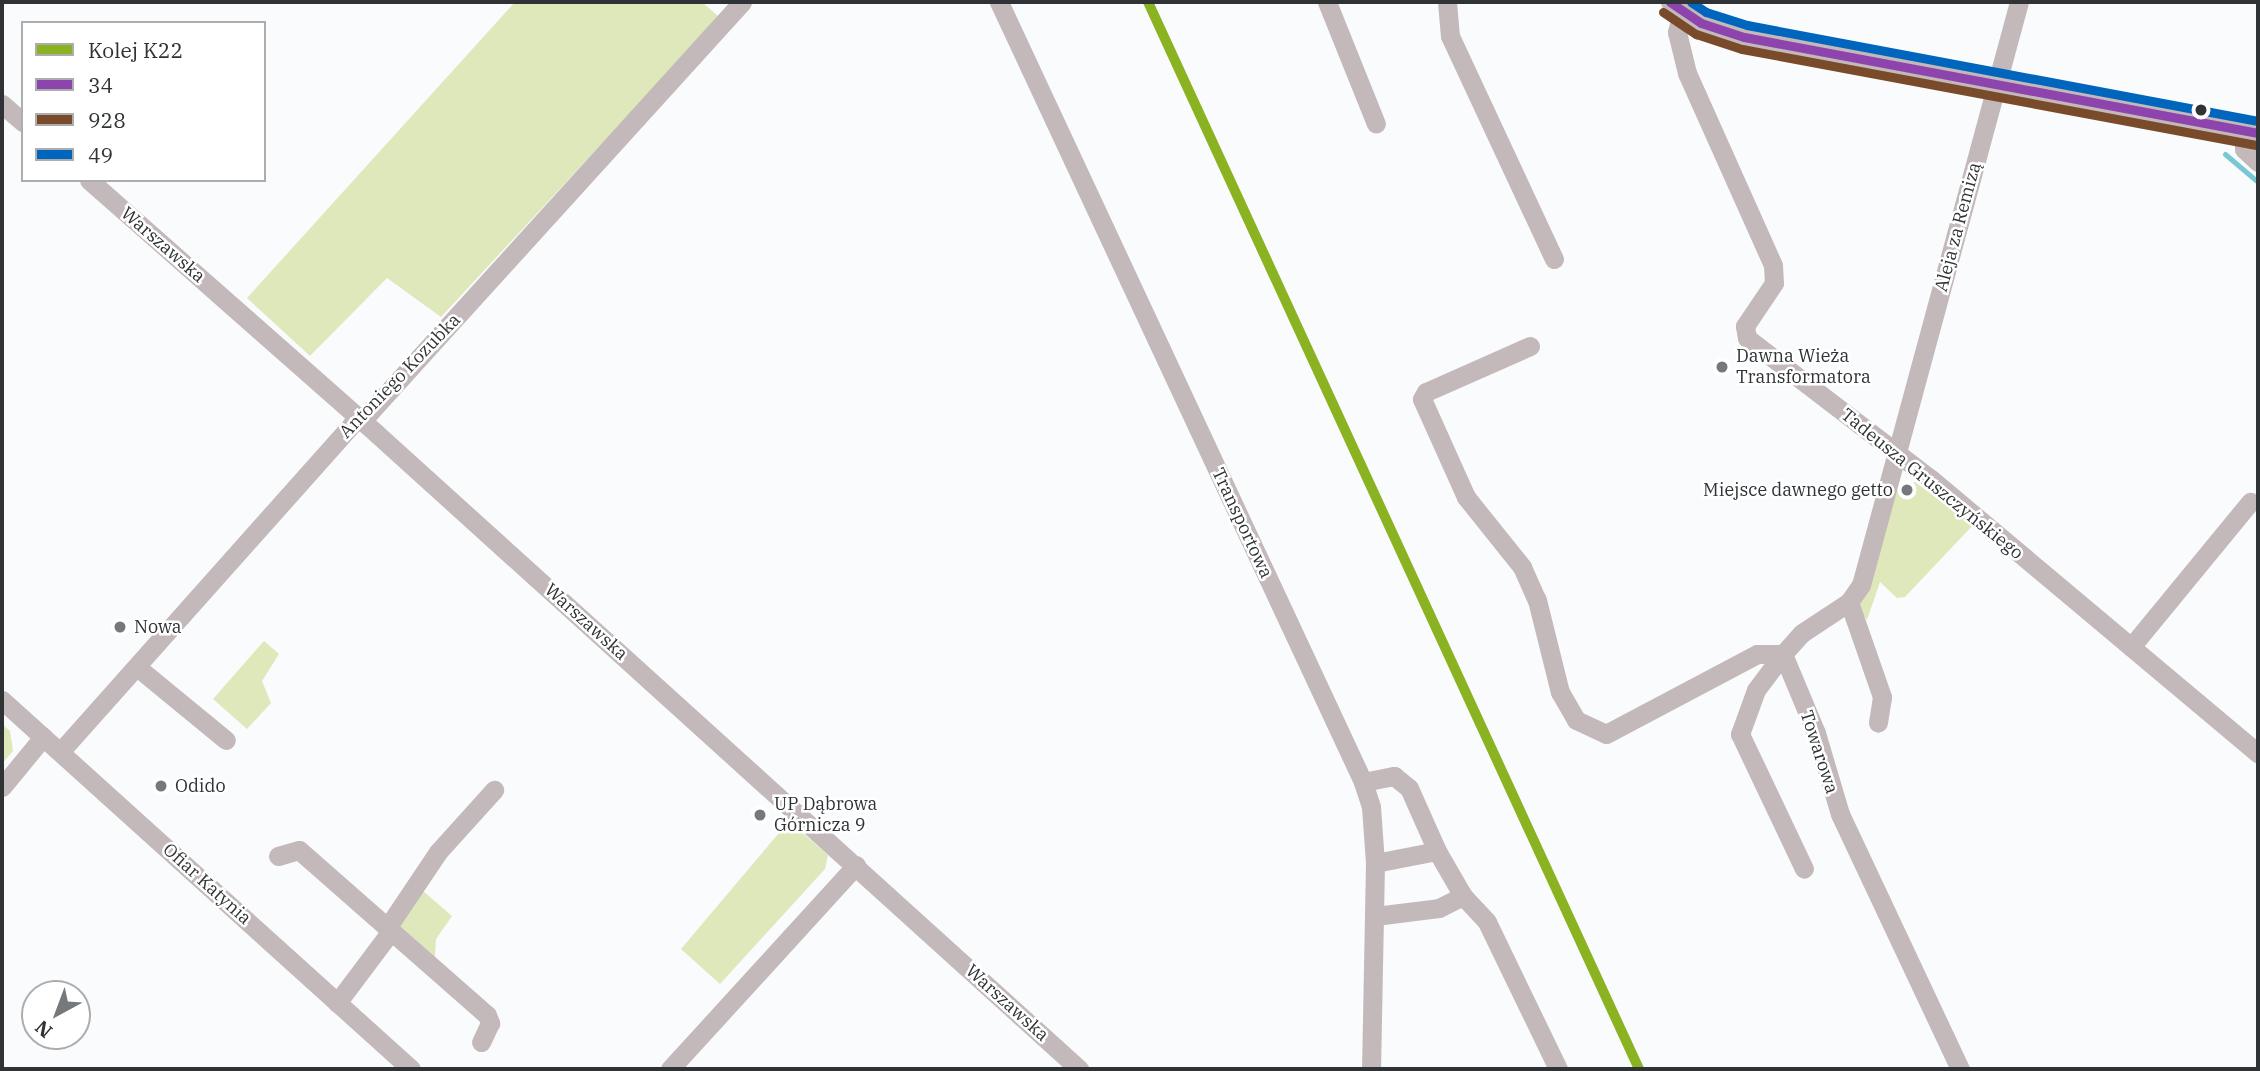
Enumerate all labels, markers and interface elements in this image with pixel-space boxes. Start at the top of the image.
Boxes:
legend [21,21,266,182]
text: Kolej K22 [88,36,183,64]
text: 34 [88,71,113,99]
unlabelled marker [2194,103,2208,117]
text: 928 [88,106,126,134]
text: 49 [88,141,113,169]
street label: Aleja za Remizą [1930,160,1986,294]
street label: Warszawska [116,203,210,287]
street label: Antoniego Kozubka [335,309,465,443]
place label: Dawna Wieża Transformatora [1736,346,1871,388]
marker: Dawna Wieża Transformatora [1714,359,1730,375]
street label: Tadeusza Gruszczyńskiego [1837,404,2027,564]
street label: Transportowa [1207,464,1277,582]
place label: Miejsce dawnego getto [1703,479,1893,501]
marker: Miejsce dawnego getto [1899,482,1915,498]
street label: Warszawska [540,579,632,665]
place label: Nowa [134,616,182,638]
marker: Nowa [112,619,128,635]
street label: Towarowa [1795,708,1843,796]
place label: Odido [175,775,226,797]
marker: Odido [153,778,169,794]
place label: UP Dąbrowa Górnicza 9 [774,794,877,836]
marker: UP Dąbrowa Górnicza 9 [752,807,768,823]
street label: Ofiar Katynia [158,839,256,929]
street label: Warszawska [961,960,1053,1046]
north arrow [21,980,91,1050]
text: N [30,1015,57,1043]

